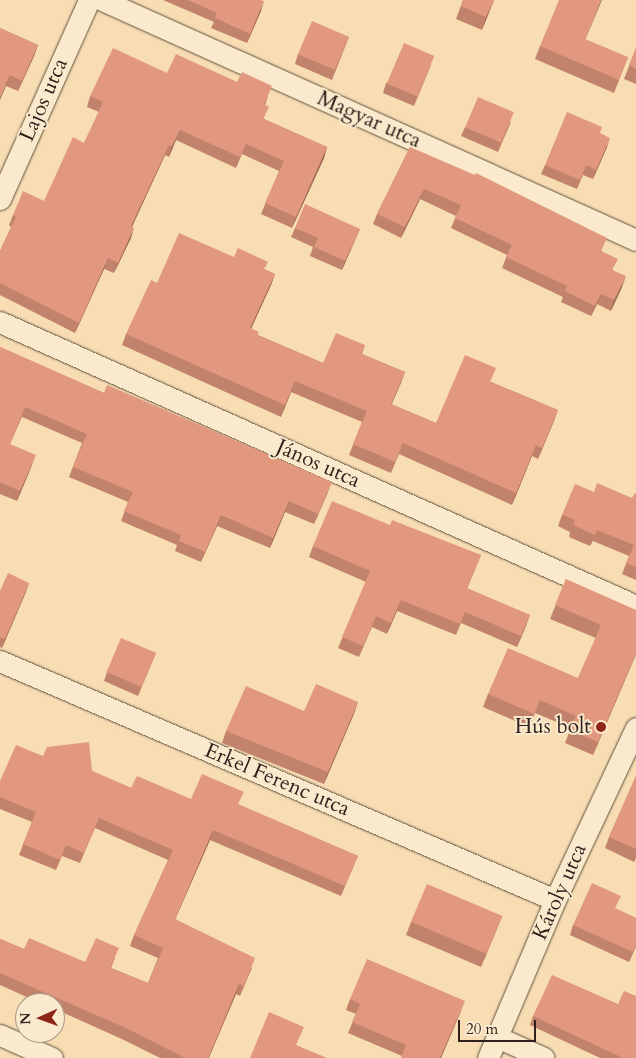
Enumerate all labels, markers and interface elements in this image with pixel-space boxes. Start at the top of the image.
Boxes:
street label: Lajos utca [14,54,74,146]
street label: Magyar utca [313,86,425,154]
street label: János utca [272,434,364,494]
place label: Hús bolt [515,714,591,740]
marker: Hús bolt [595,721,607,733]
street label: Erkel Ferenc utca [201,738,353,822]
street label: Károly utca [528,840,592,944]
north arrow [15,993,65,1043]
scale bar [461,1010,538,1042]
text: N [16,1012,35,1025]
text: 20 m [466,1019,498,1039]

